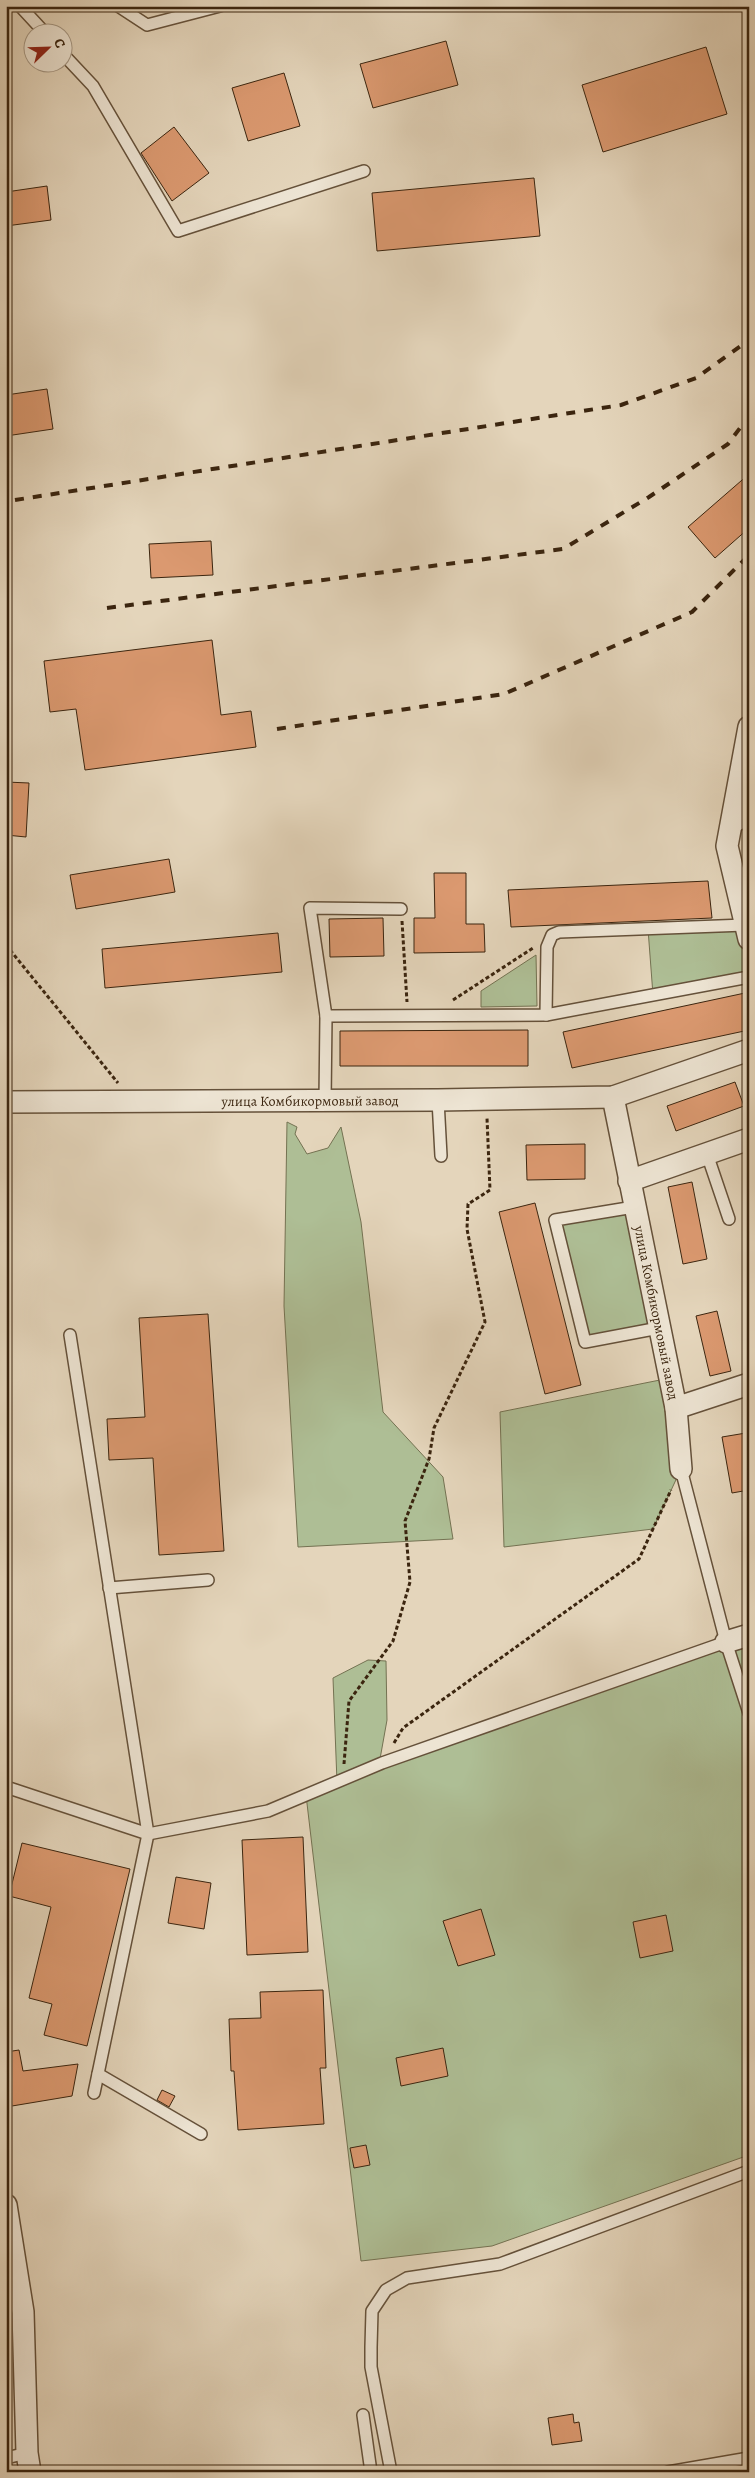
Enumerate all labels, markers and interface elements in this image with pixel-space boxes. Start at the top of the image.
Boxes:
north arrow [22,22,72,72]
text: С [49,35,70,51]
street label: улица Комбикормовый завод [220,1091,399,1111]
street label: улица Комбикормовый завод [630,1223,684,1401]

